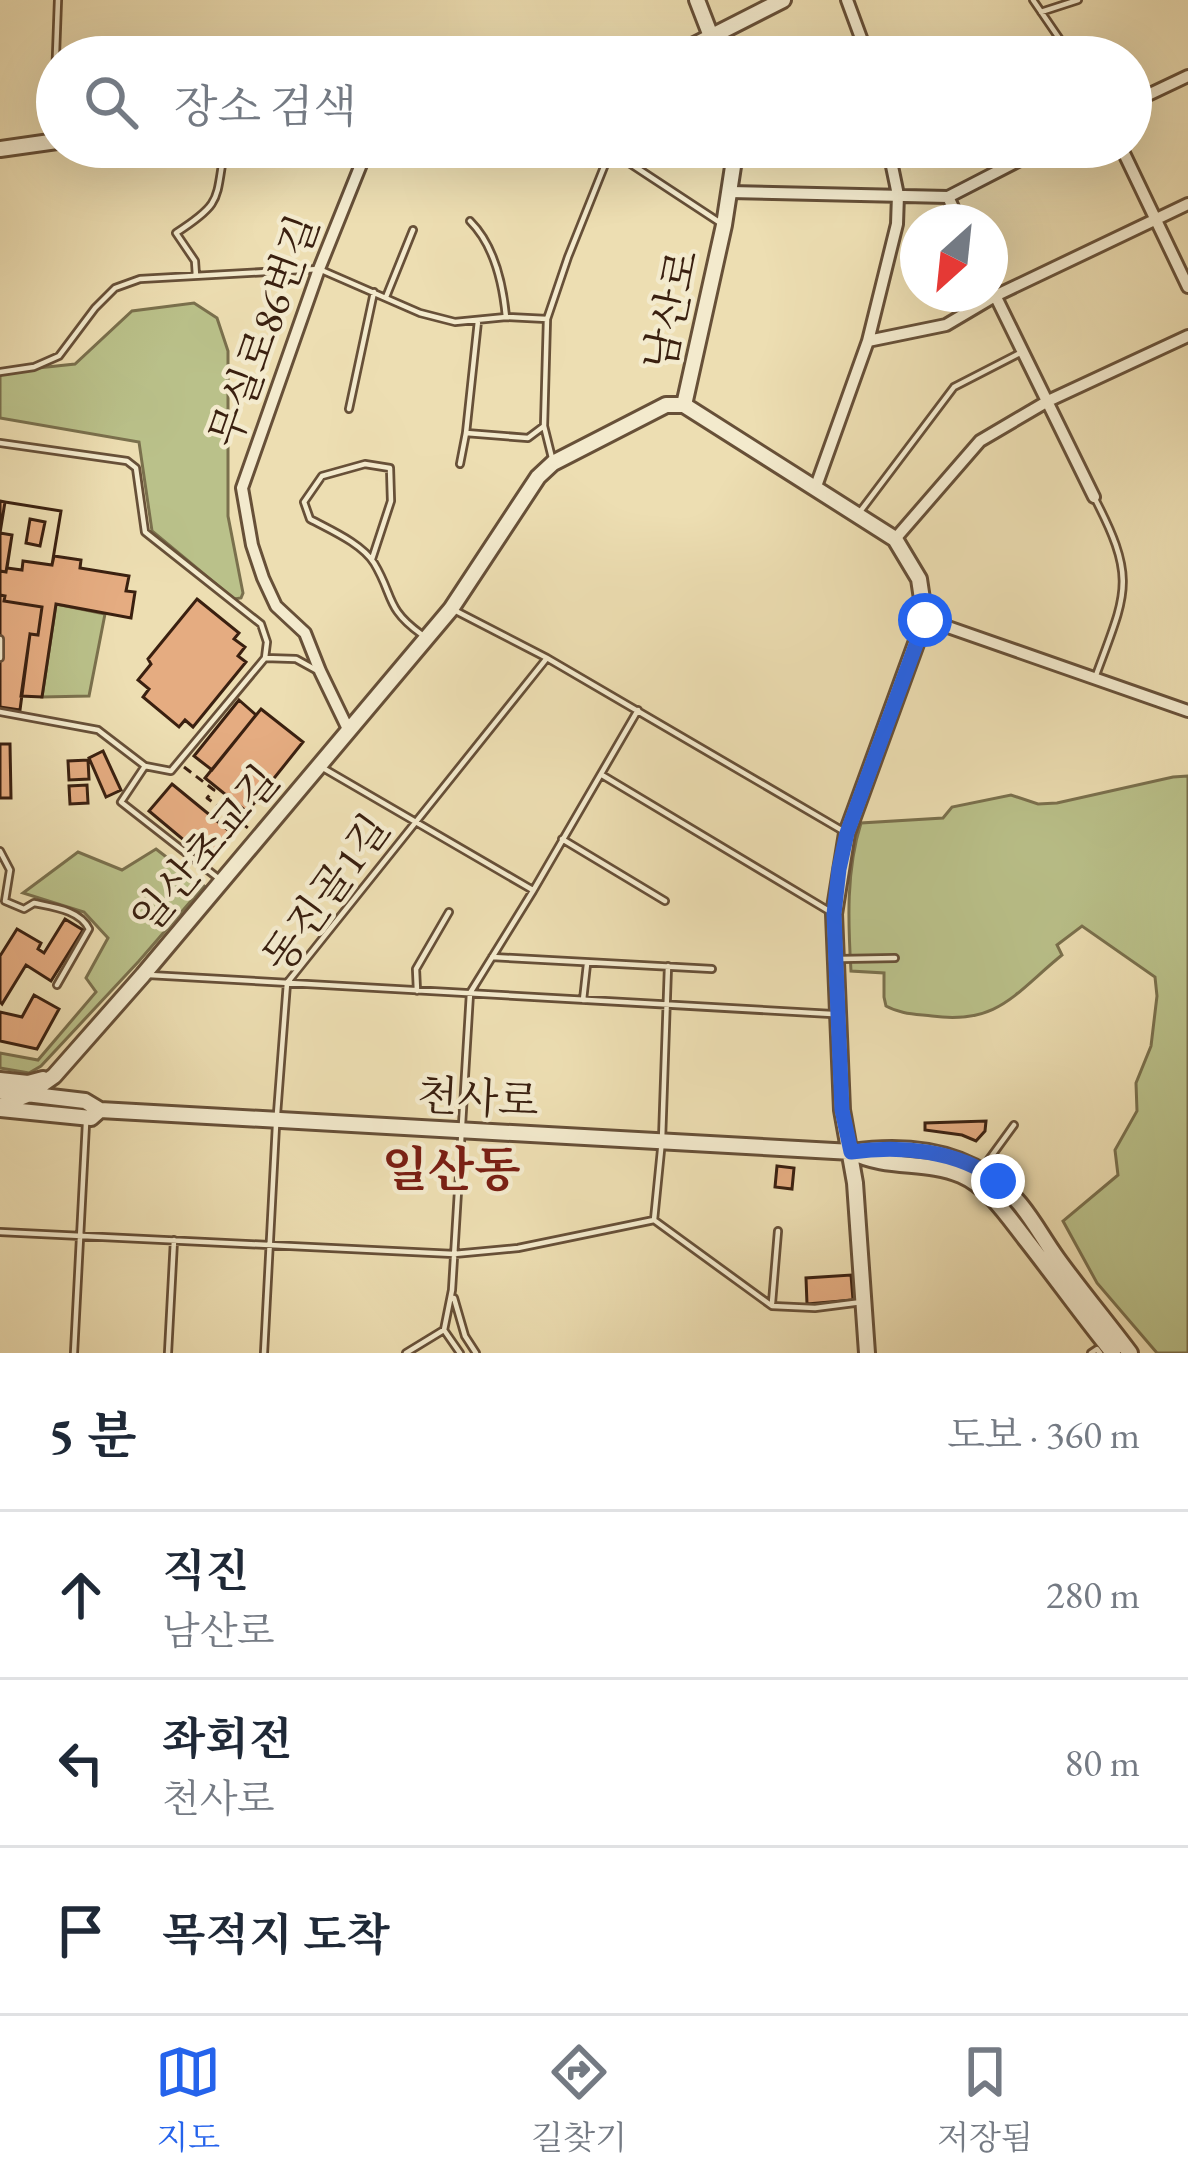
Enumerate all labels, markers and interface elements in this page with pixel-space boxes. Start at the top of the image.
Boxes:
search box [36,36,1152,168]
icon: search [78,69,144,135]
text: 장소 검색 [174,77,357,135]
north arrow [900,204,1008,312]
street label: 무실로86번길 [197,207,331,455]
street label: 남산로 [631,245,711,375]
route start [898,593,952,647]
street label: 일산초교길 [119,754,291,944]
street label: 동진골1길 [250,803,402,983]
street label: 천사로 [416,1067,540,1129]
district label: 일산동 [381,1138,521,1200]
route end [971,1154,1025,1208]
text: 5 분 [48,1402,136,1468]
text: 도보 · 360 m [947,1409,1140,1460]
text: 직진 [162,1541,249,1599]
icon: ahead [48,1562,114,1628]
text: 280 m [1046,1569,1140,1620]
text: 남산로 [162,1605,275,1656]
text: 좌회전 [162,1709,292,1767]
icon: left [48,1730,114,1796]
text: 80 m [1064,1737,1140,1788]
text: 천사로 [162,1773,275,1824]
icon: arrive [48,1898,114,1964]
text: 목적지 도착 [162,1905,390,1963]
tab: 지도 [155,2039,221,2159]
tab: 길찾기 [531,2039,627,2159]
tab: 저장됨 [937,2039,1033,2159]

